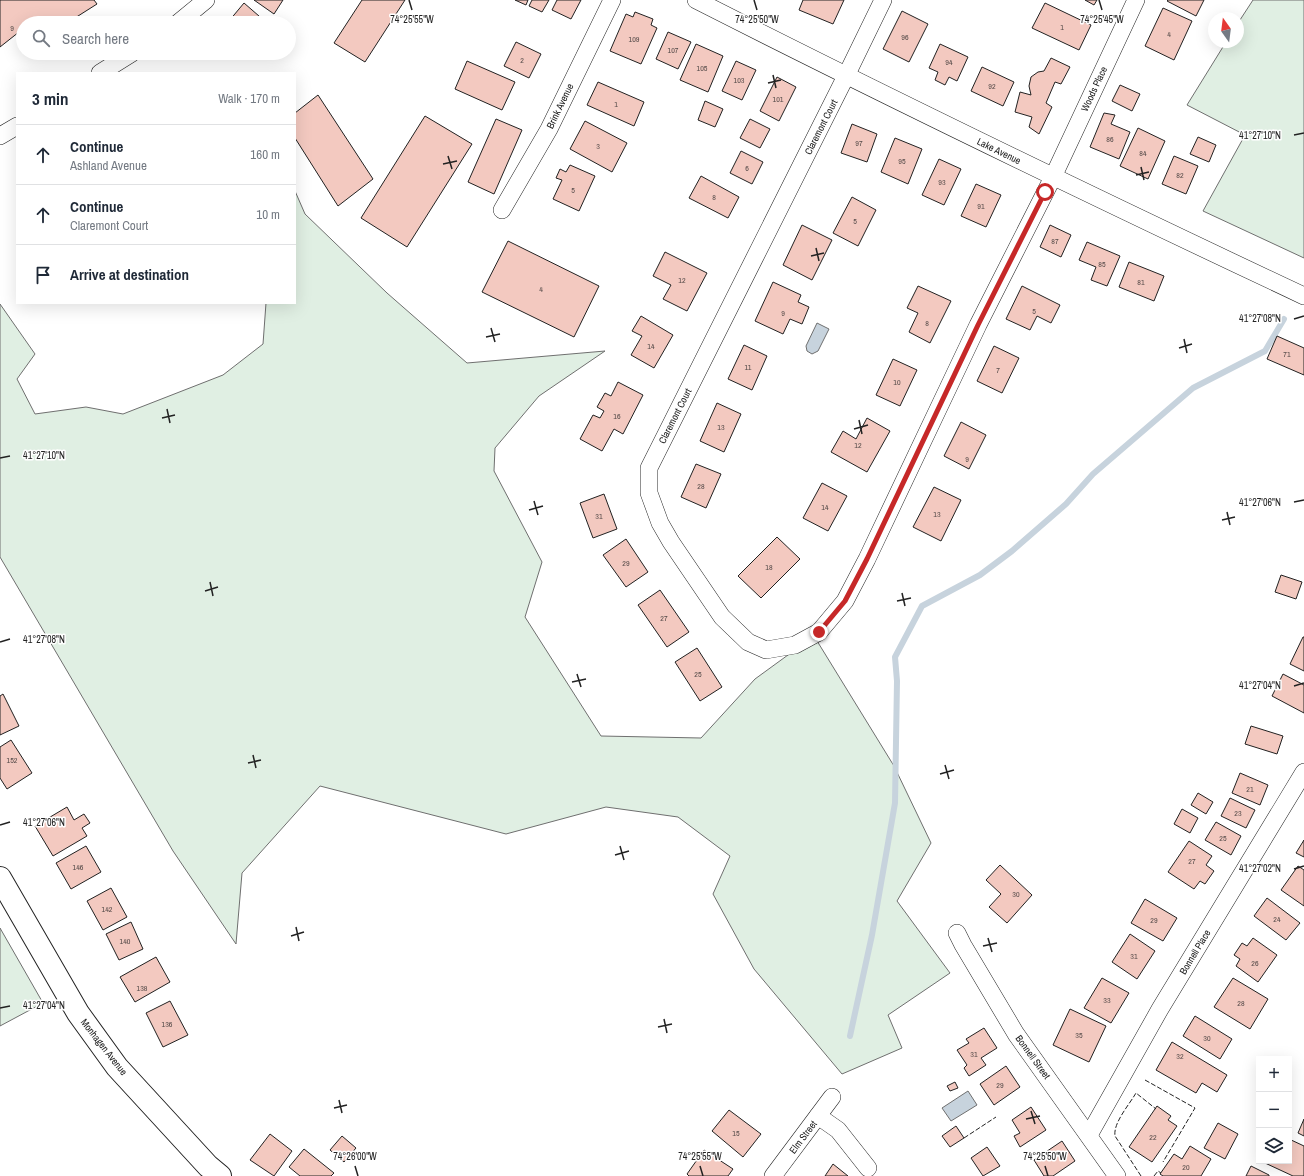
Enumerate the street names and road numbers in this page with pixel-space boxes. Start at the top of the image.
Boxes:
street label: Woods Place [1078,64,1110,114]
street label: Brink Avenue [543,81,577,131]
street label: Claremont Court [802,97,841,157]
street label: Lake Avenue [975,135,1023,167]
street label: Claremont Court [656,386,695,446]
street label: Bonnell Place [1177,927,1214,977]
street label: Monhagen Avenue [78,1016,130,1078]
street label: Bonnell Street [1013,1032,1054,1082]
street label: Elm Street [786,1117,820,1156]

